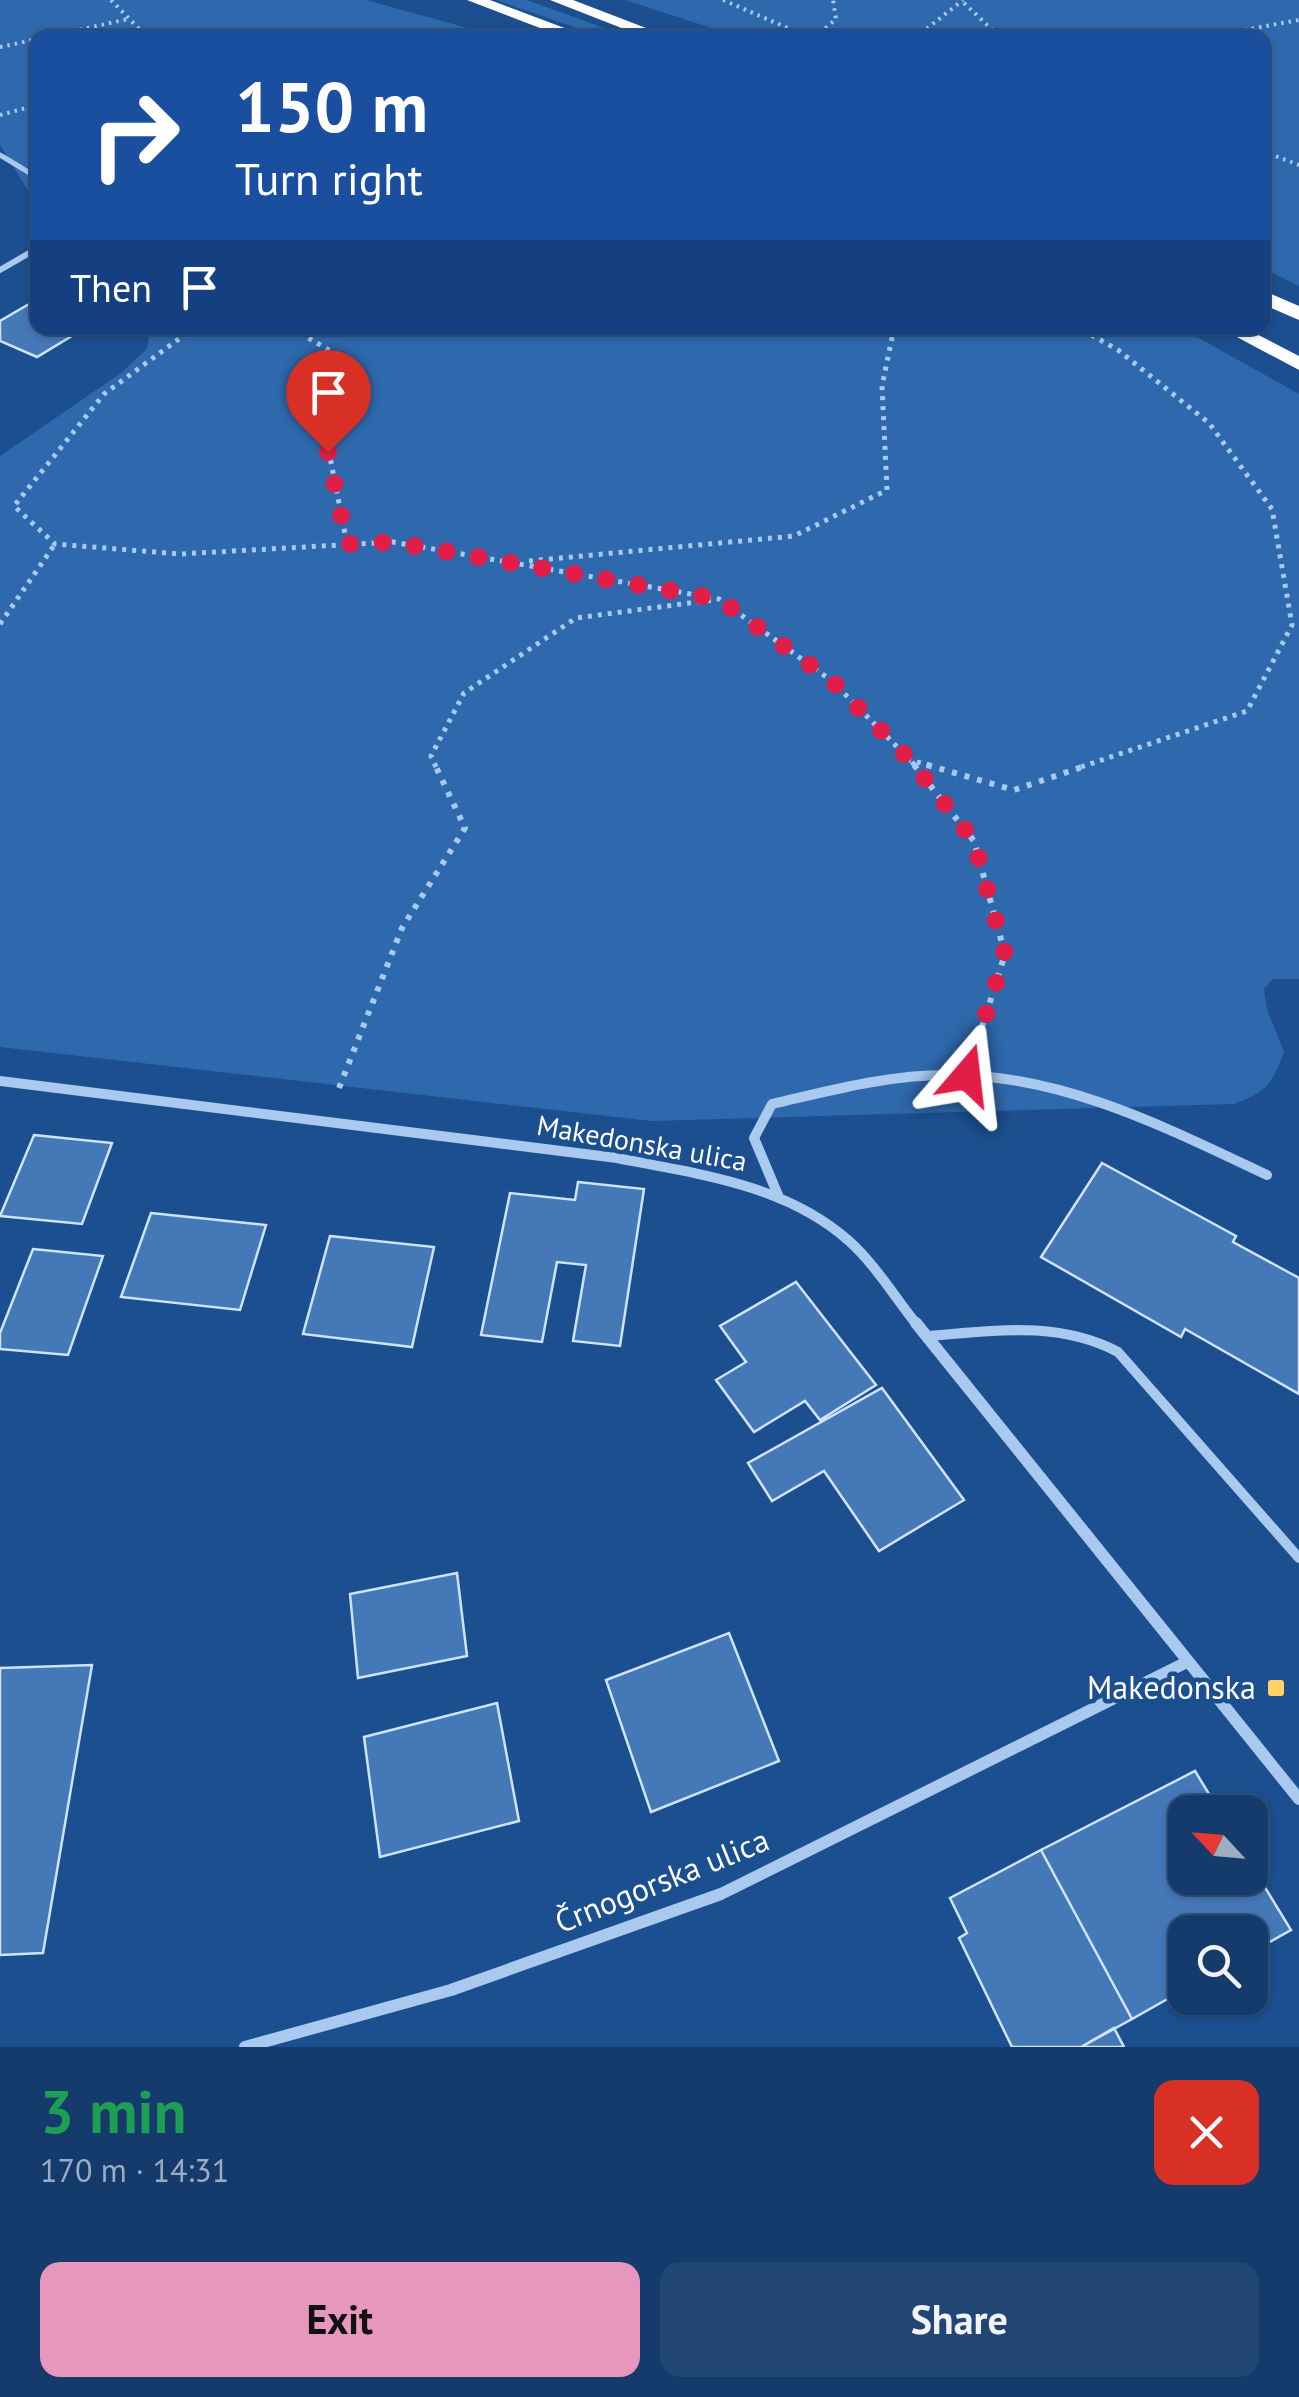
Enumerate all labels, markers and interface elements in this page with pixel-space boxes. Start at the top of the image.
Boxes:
text: 150 m [235,61,428,151]
icon: right [70,70,200,200]
text: Turn right [235,149,423,207]
icon: arrive [172,260,227,315]
text: Then [70,263,152,312]
pin [286,350,371,453]
icon: arrive [301,365,356,420]
position arrow [915,1023,1019,1127]
street label: Makedonska ulica [534,1106,750,1179]
place label: Makedonska [1087,1666,1256,1708]
marker: Makedonska [1265,1677,1287,1699]
north arrow [1168,1795,1268,1895]
map controls [1168,1795,1268,2015]
street label: Črnogorska ulica [548,1818,775,1942]
button: search [1168,1915,1268,2015]
text: 3 min [40,2072,186,2150]
button: close [1154,2080,1259,2185]
text: 170 m · 14:31 [40,2149,229,2191]
button: Exit [40,2262,640,2377]
button: Share [660,2262,1259,2377]

